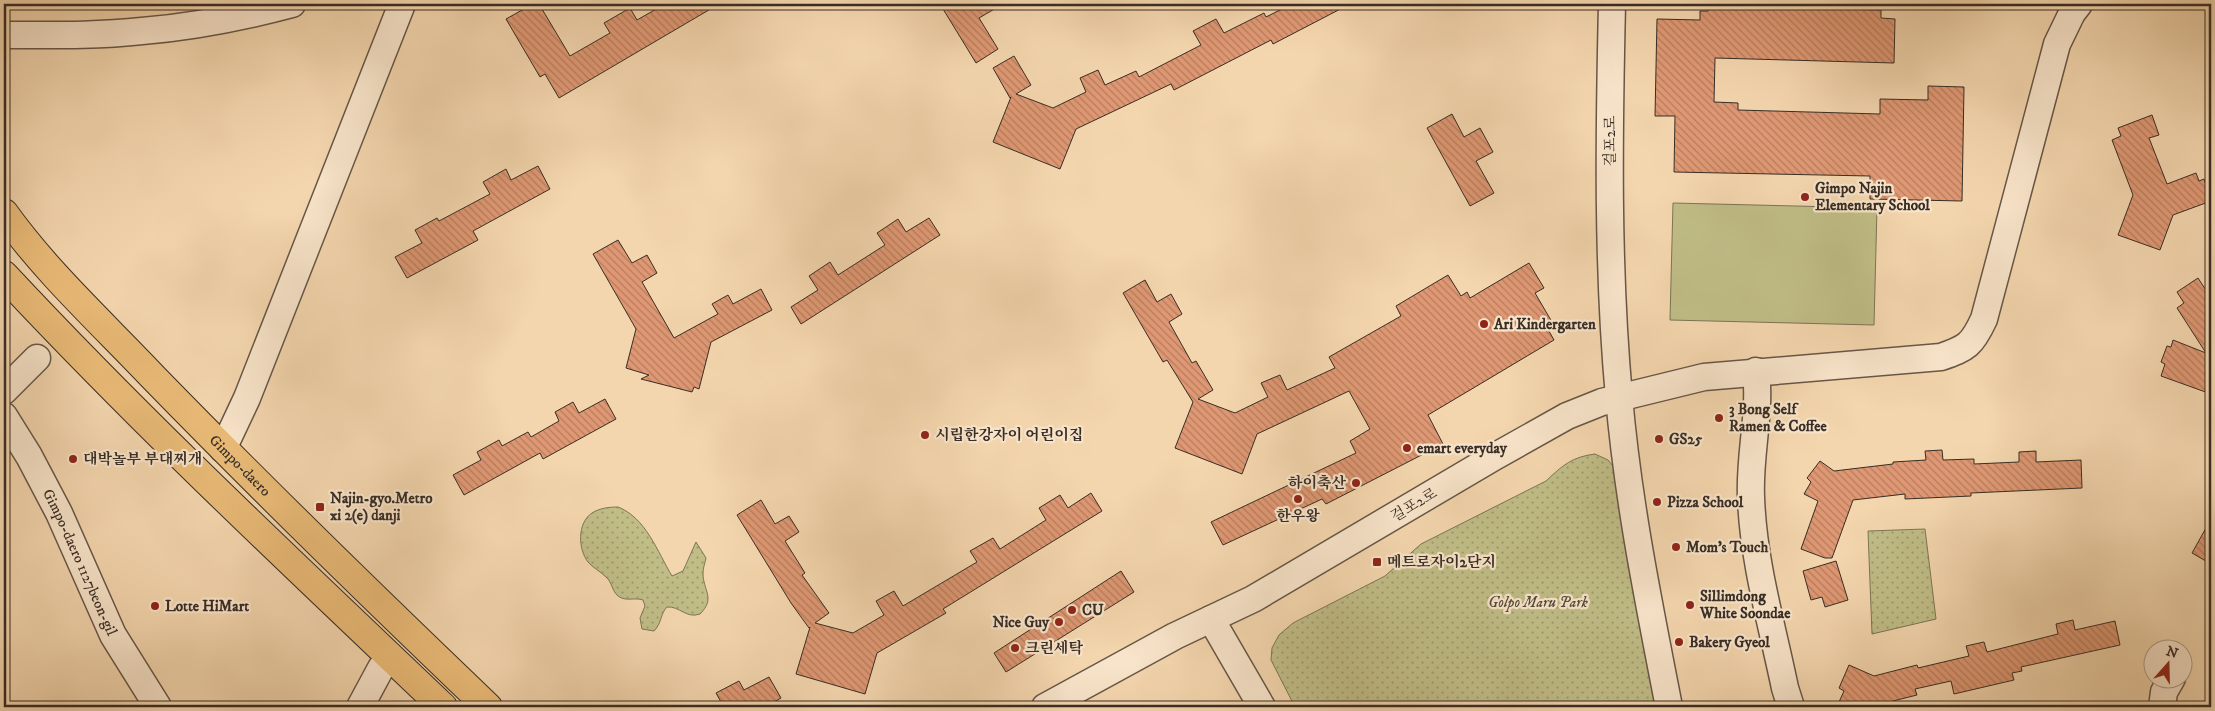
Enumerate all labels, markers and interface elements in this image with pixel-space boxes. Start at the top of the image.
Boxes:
street label: 걸포2로 [1601,115,1620,166]
place label: Gimpo Najin Elementary School [1815,179,1930,215]
marker: Gimpo Najin Elementary School [1799,191,1811,203]
place label: Ari Kindergarten [1493,315,1596,334]
marker: Ari Kindergarten [1478,318,1490,330]
place label: 3 Bong Self Ramen & Coffee [1729,400,1827,436]
marker: 3 Bong Self Ramen & Coffee [1713,412,1725,424]
place label: 시립한강자이 어린이집 [935,426,1083,445]
marker: 시립한강자이 어린이집 [919,429,931,441]
place label: GS25 [1669,430,1703,449]
street label: Gimpo-daero [205,431,275,500]
marker: GS25 [1653,433,1665,445]
place label: emart everyday [1417,439,1508,458]
marker: emart everyday [1401,442,1413,454]
place label: 대박놀부 부대찌개 [83,450,202,469]
marker: 대박놀부 부대찌개 [67,453,79,465]
place label: 하이축산 [1288,474,1347,493]
marker: 하이축산 [1350,477,1362,489]
street label: 걸포2로 [1387,484,1441,526]
street label: Gimpo-daero 1127beon-gil [38,486,122,639]
place label: Najin-gyo.Metro xi 2(e) danji [330,489,433,525]
marker: 한우왕 [1292,493,1304,505]
place label: Pizza School [1667,493,1744,512]
marker: Pizza School [1651,496,1663,508]
marker: Najin-gyo.Metro xi 2(e) danji [314,501,326,513]
place label: 한우왕 [1276,507,1320,526]
place label: Mom's Touch [1686,538,1769,557]
marker: Mom's Touch [1670,541,1682,553]
place label: 메트로자이2단지 [1387,553,1496,572]
marker: 메트로자이2단지 [1371,556,1383,568]
place label: Sillimdong White Soondae [1699,587,1791,623]
park label: Golpo Maru Park [1488,593,1589,612]
place label: Lotte HiMart [165,597,249,616]
marker: Sillimdong White Soondae [1684,599,1696,611]
marker: Lotte HiMart [149,600,161,612]
place label: CU [1082,601,1104,620]
marker: CU [1066,604,1078,616]
place label: Nice Guy [992,613,1050,632]
marker: Nice Guy [1053,616,1065,628]
place label: Bakery Gyeol [1689,633,1770,652]
marker: Bakery Gyeol [1673,636,1685,648]
north arrow [2142,638,2192,688]
place label: 크린세탁 [1025,639,1083,658]
marker: 크린세탁 [1009,642,1021,654]
text: N [2164,642,2181,663]

